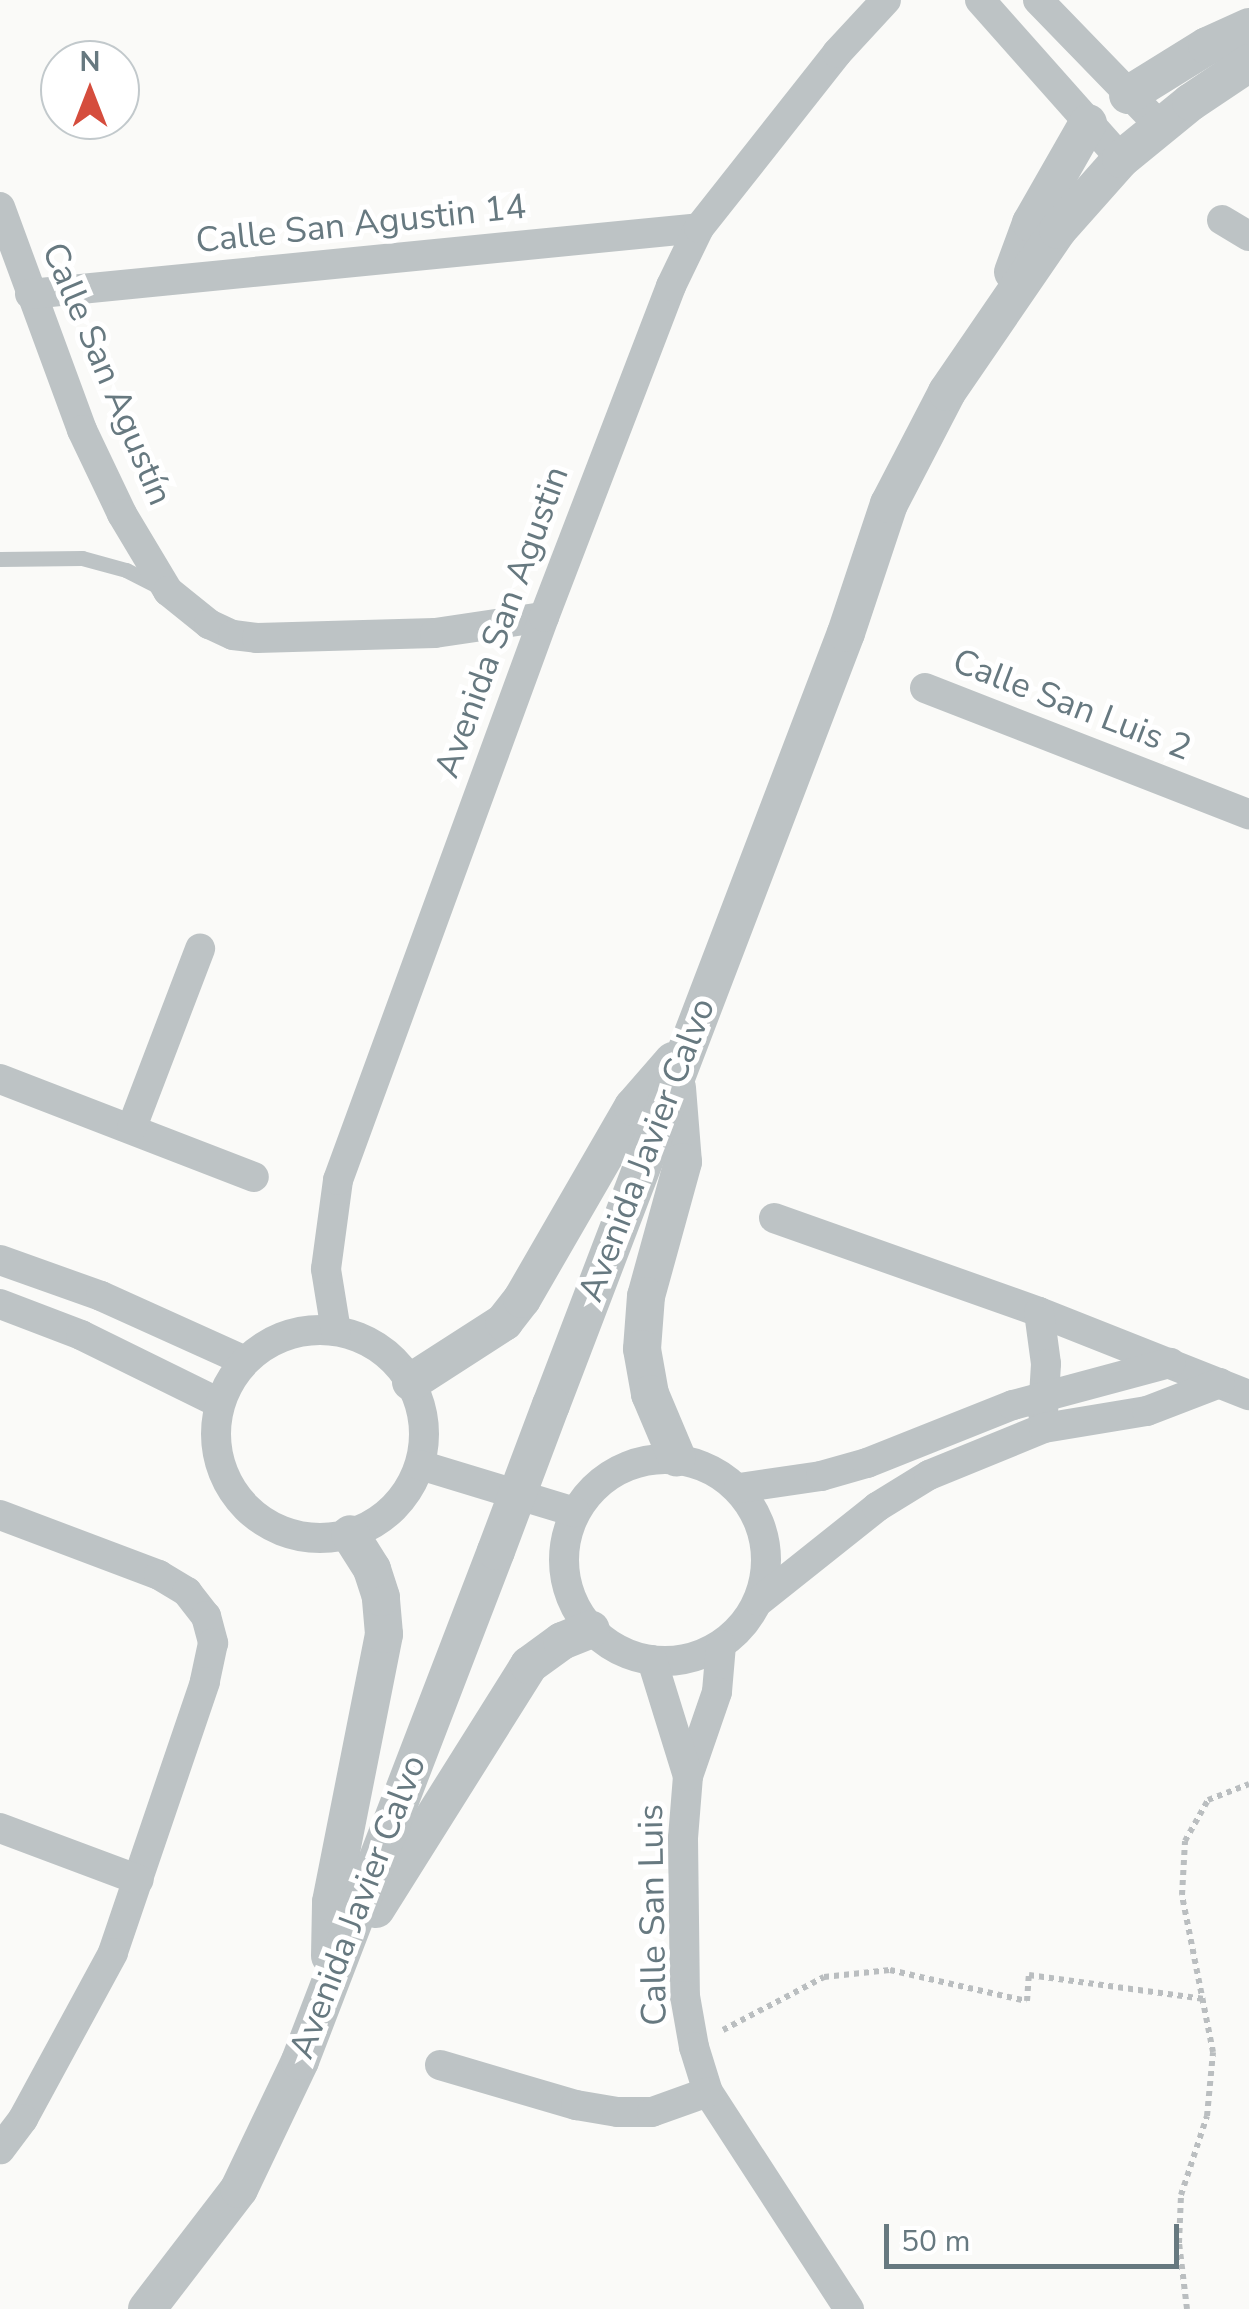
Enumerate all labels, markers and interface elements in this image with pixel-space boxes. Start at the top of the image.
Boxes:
north arrow [40,40,140,140]
text: N [80,43,100,81]
street label: Calle San Agustin 14 [194,186,528,262]
street label: Calle San Agustín [33,236,181,512]
street label: Avenida San Agustin [426,461,578,783]
street label: Calle San Luis 2 [947,640,1197,770]
street label: Avenida Javier Calvo [570,992,724,1308]
street label: Avenida Javier Calvo [281,1749,435,2065]
street label: Calle San Luis [630,1804,676,2026]
scale bar [889,2204,1184,2266]
text: 50 m [901,2221,970,2262]

